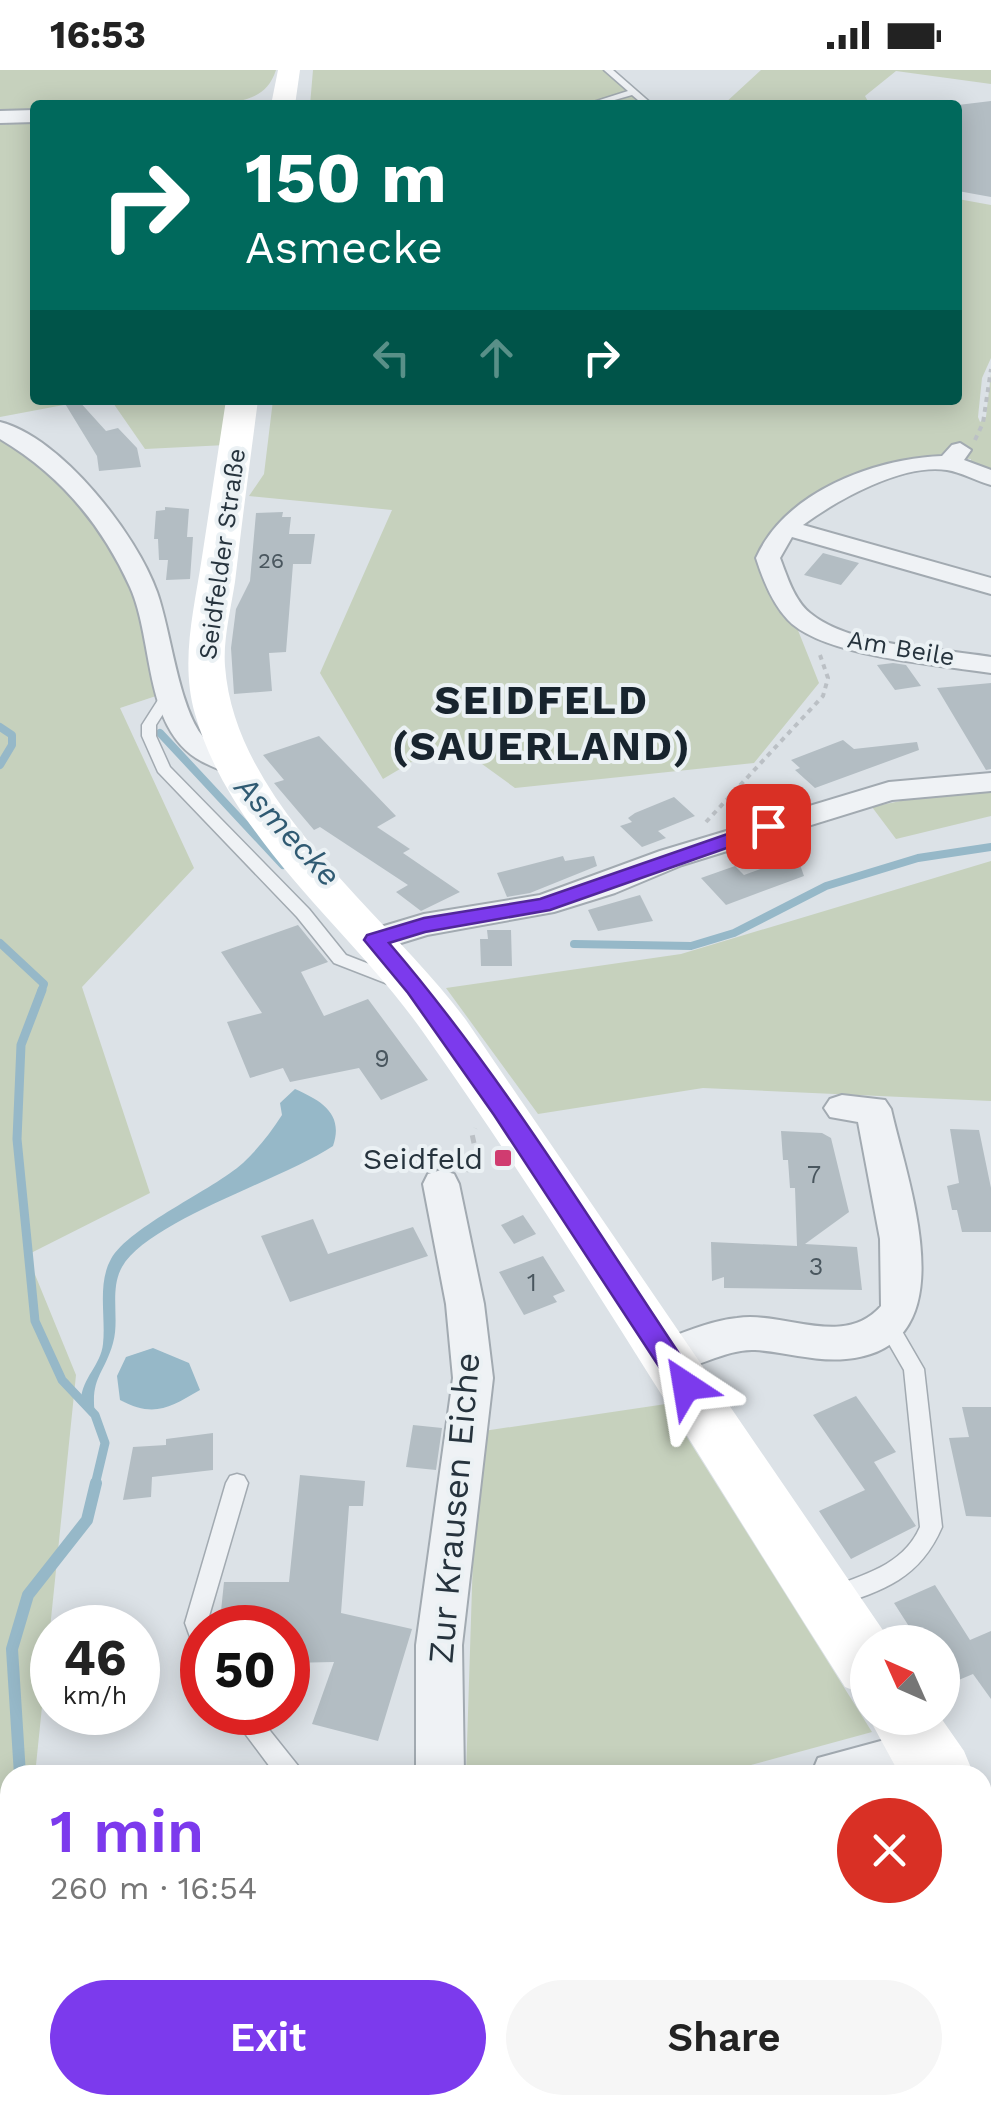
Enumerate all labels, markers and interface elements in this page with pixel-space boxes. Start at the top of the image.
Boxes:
text: 16:53 [50,13,146,57]
text: 150 m [245,137,447,219]
icon: right [80,140,210,270]
text: Asmecke [245,221,443,274]
icon: left [364,330,419,385]
icon: ahead [469,330,524,385]
icon: right [574,330,629,385]
street label: Seidfelder Straße [193,447,251,661]
house number: 26 [258,548,284,573]
street label: Am Beile [845,624,957,672]
district label: SEIDFELD (SAUERLAND) [392,677,692,770]
water label: Asmecke [226,767,349,894]
pin [726,784,811,869]
icon: arrive [741,799,796,854]
house number: 9 [374,1044,390,1073]
place label: Seidfeld [363,1141,483,1176]
marker: Seidfeld [492,1147,514,1169]
house number: 7 [807,1160,821,1189]
house number: 3 [809,1252,823,1281]
house number: 1 [527,1268,537,1297]
position arrow [634,1334,738,1438]
street label: Zur Krausen Eiche [419,1351,489,1665]
speed limit sign: 50 [180,1605,310,1735]
north arrow [850,1625,960,1735]
map controls [850,1625,960,1735]
text: 46 [63,1628,127,1687]
text: km/h [63,1681,127,1710]
text: 1 min [50,1796,204,1867]
button: close [837,1798,942,1903]
text: 260 m · 16:54 [50,1869,257,1907]
button: Exit [50,1980,486,2095]
button: Share [506,1980,942,2095]

